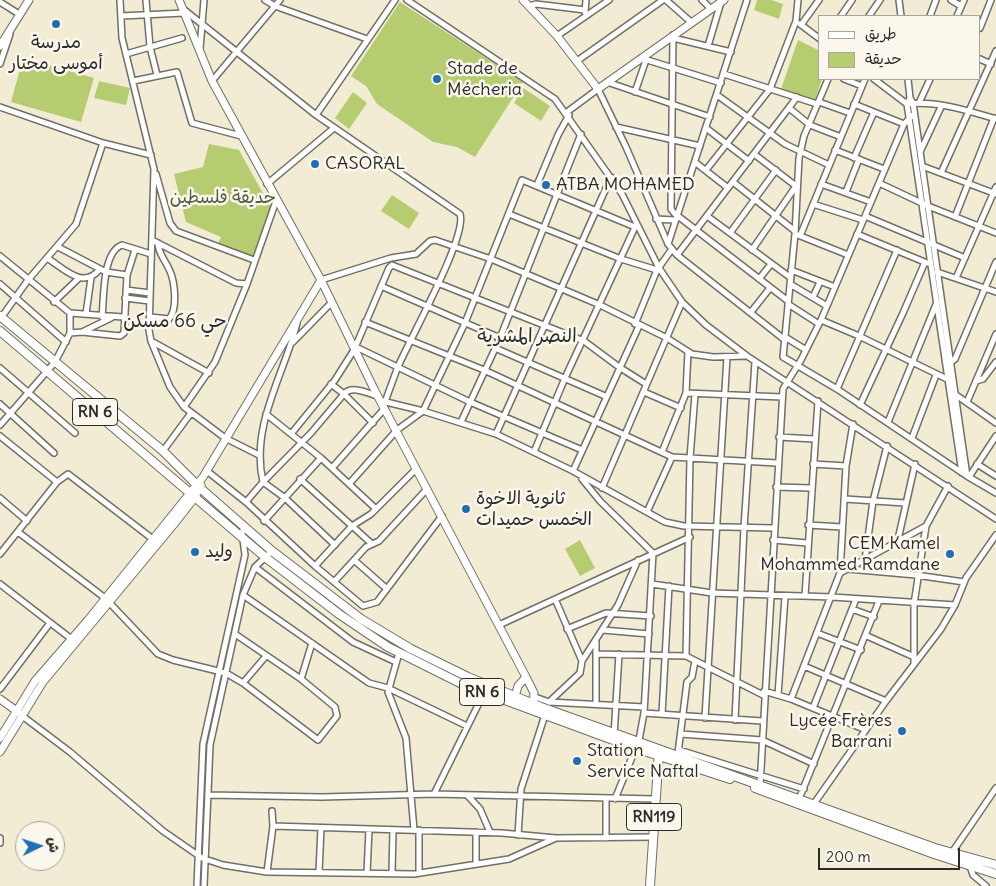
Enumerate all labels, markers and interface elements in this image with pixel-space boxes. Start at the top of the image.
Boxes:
legend [818,15,981,80]
marker: مدرسة أموسى مختار [50,18,62,30]
text: طريق [865,24,897,43]
place label: مدرسة أموسى مختار [9,32,103,74]
text: حديقة [865,49,902,68]
place label: Stade de Mécheria [447,58,522,100]
marker: Stade de Mécheria [431,73,443,85]
place label: CASORAL [325,153,405,175]
marker: CASORAL [309,158,321,170]
place label: ATBA MOHAMED [556,174,695,196]
marker: ATBA MOHAMED [540,179,552,191]
park label: حديقة فلسطين [170,187,276,209]
district label: حي 66 مسكن [123,311,227,333]
district label: النصر المشرية [477,326,577,348]
road number: RN 6 [72,398,118,426]
place label: ثانوية الاخوة الخمس حميدات [476,488,592,530]
marker: ثانوية الاخوة الخمس حميدات [460,503,472,515]
place label: CEM Kamel Mohammed Ramdane [760,533,940,576]
place label: وليد [205,541,233,563]
marker: وليد [189,546,201,558]
marker: CEM Kamel Mohammed Ramdane [944,548,956,560]
road number: RN 6 [460,679,504,706]
place label: Lycée Frères Barrani [789,710,892,752]
marker: Lycée Frères Barrani [896,725,908,737]
place label: Station Service Naftal [587,740,698,782]
marker: Station Service Naftal [571,755,583,767]
road number: RN119 [626,804,682,830]
north arrow [15,821,65,871]
text: ش [44,837,63,853]
scale bar [821,838,964,870]
text: 200 m [826,847,871,866]

